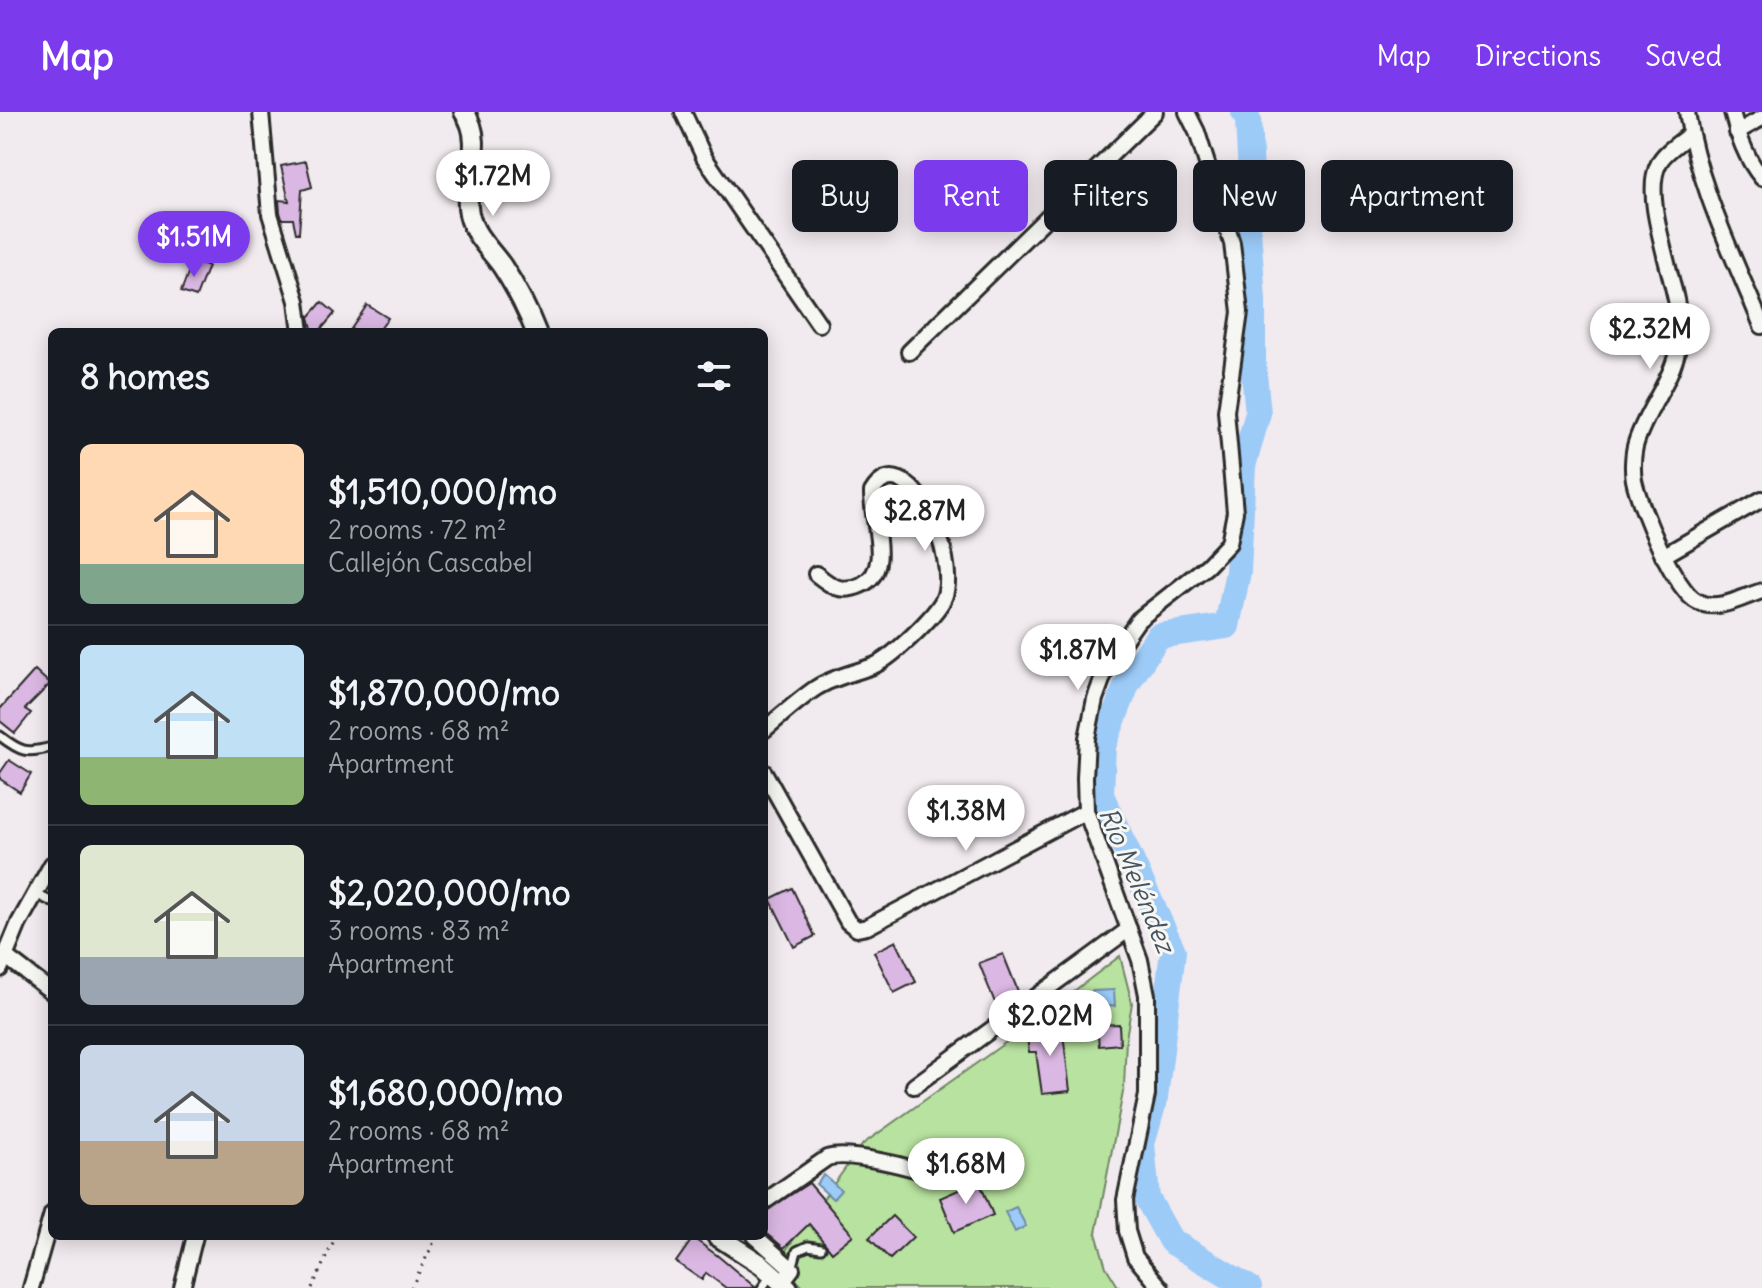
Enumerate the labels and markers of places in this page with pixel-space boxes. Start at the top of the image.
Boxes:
pin: $1.72M [428,150,558,218]
pin: $1.51M [129,211,259,279]
pin: $2.32M [1585,303,1715,371]
pin: $2.87M [860,485,990,553]
pin: $1.87M [1013,624,1143,692]
pin: $1.38M [901,785,1031,853]
pin: $2.02M [985,990,1115,1058]
pin: $1.68M [901,1138,1031,1206]

